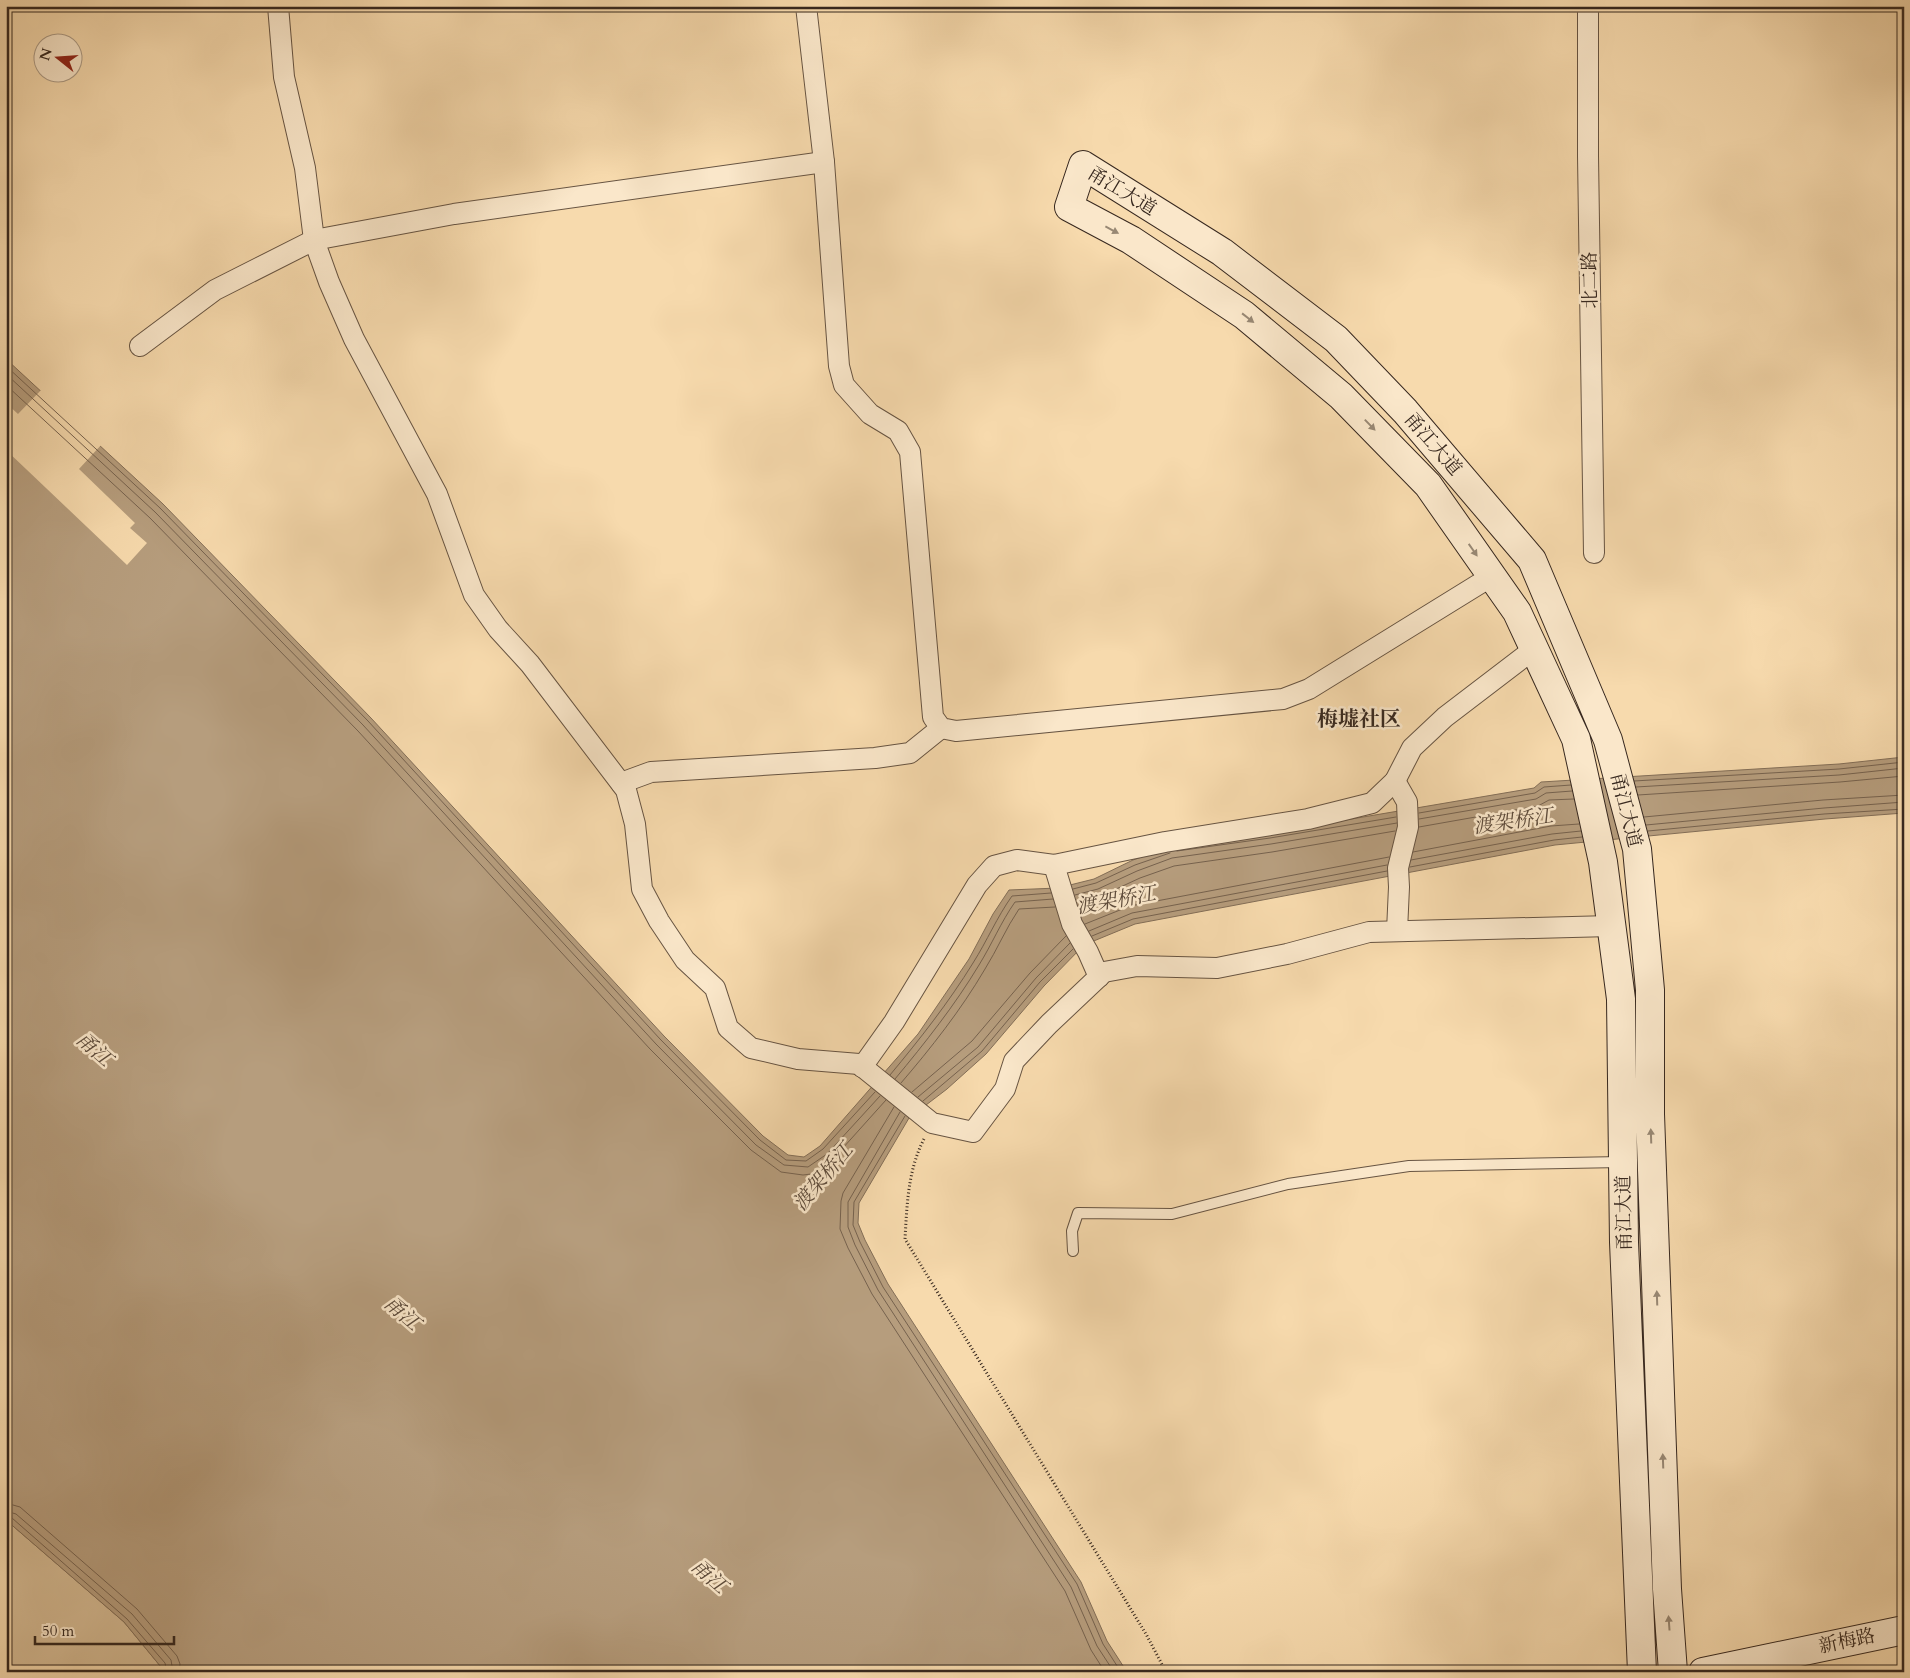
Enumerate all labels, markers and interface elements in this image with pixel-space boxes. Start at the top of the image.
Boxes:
north arrow [32,32,82,82]
text: N [35,46,57,63]
street label: 甬江大道 [1083,160,1161,222]
one-way arrow [1105,226,1119,234]
street label: 北二路 [1577,251,1603,309]
one-way arrow [1241,313,1254,324]
street label: 甬江大道 [1398,407,1468,481]
one-way arrow [1364,419,1376,431]
one-way arrow [1468,543,1478,557]
district label: 梅墟社区 [1317,705,1401,734]
street label: 甬江大道 [1604,770,1648,850]
water label: 渡架桥江 [1472,802,1557,840]
water label: 渡架桥江 [1074,879,1161,920]
water label: 甬江 [70,1026,120,1074]
one-way arrow [1647,1128,1655,1144]
water label: 渡架桥江 [787,1135,861,1216]
street label: 甬江大道 [1610,1175,1638,1251]
water label: 甬江 [378,1290,428,1338]
one-way arrow [1652,1290,1660,1306]
one-way arrow [1658,1453,1666,1469]
water label: 甬江 [685,1553,735,1601]
scale bar [35,1613,174,1645]
one-way arrow [1665,1615,1673,1631]
text: 50 m [42,1621,74,1641]
street label: 新梅路 [1816,1622,1878,1660]

